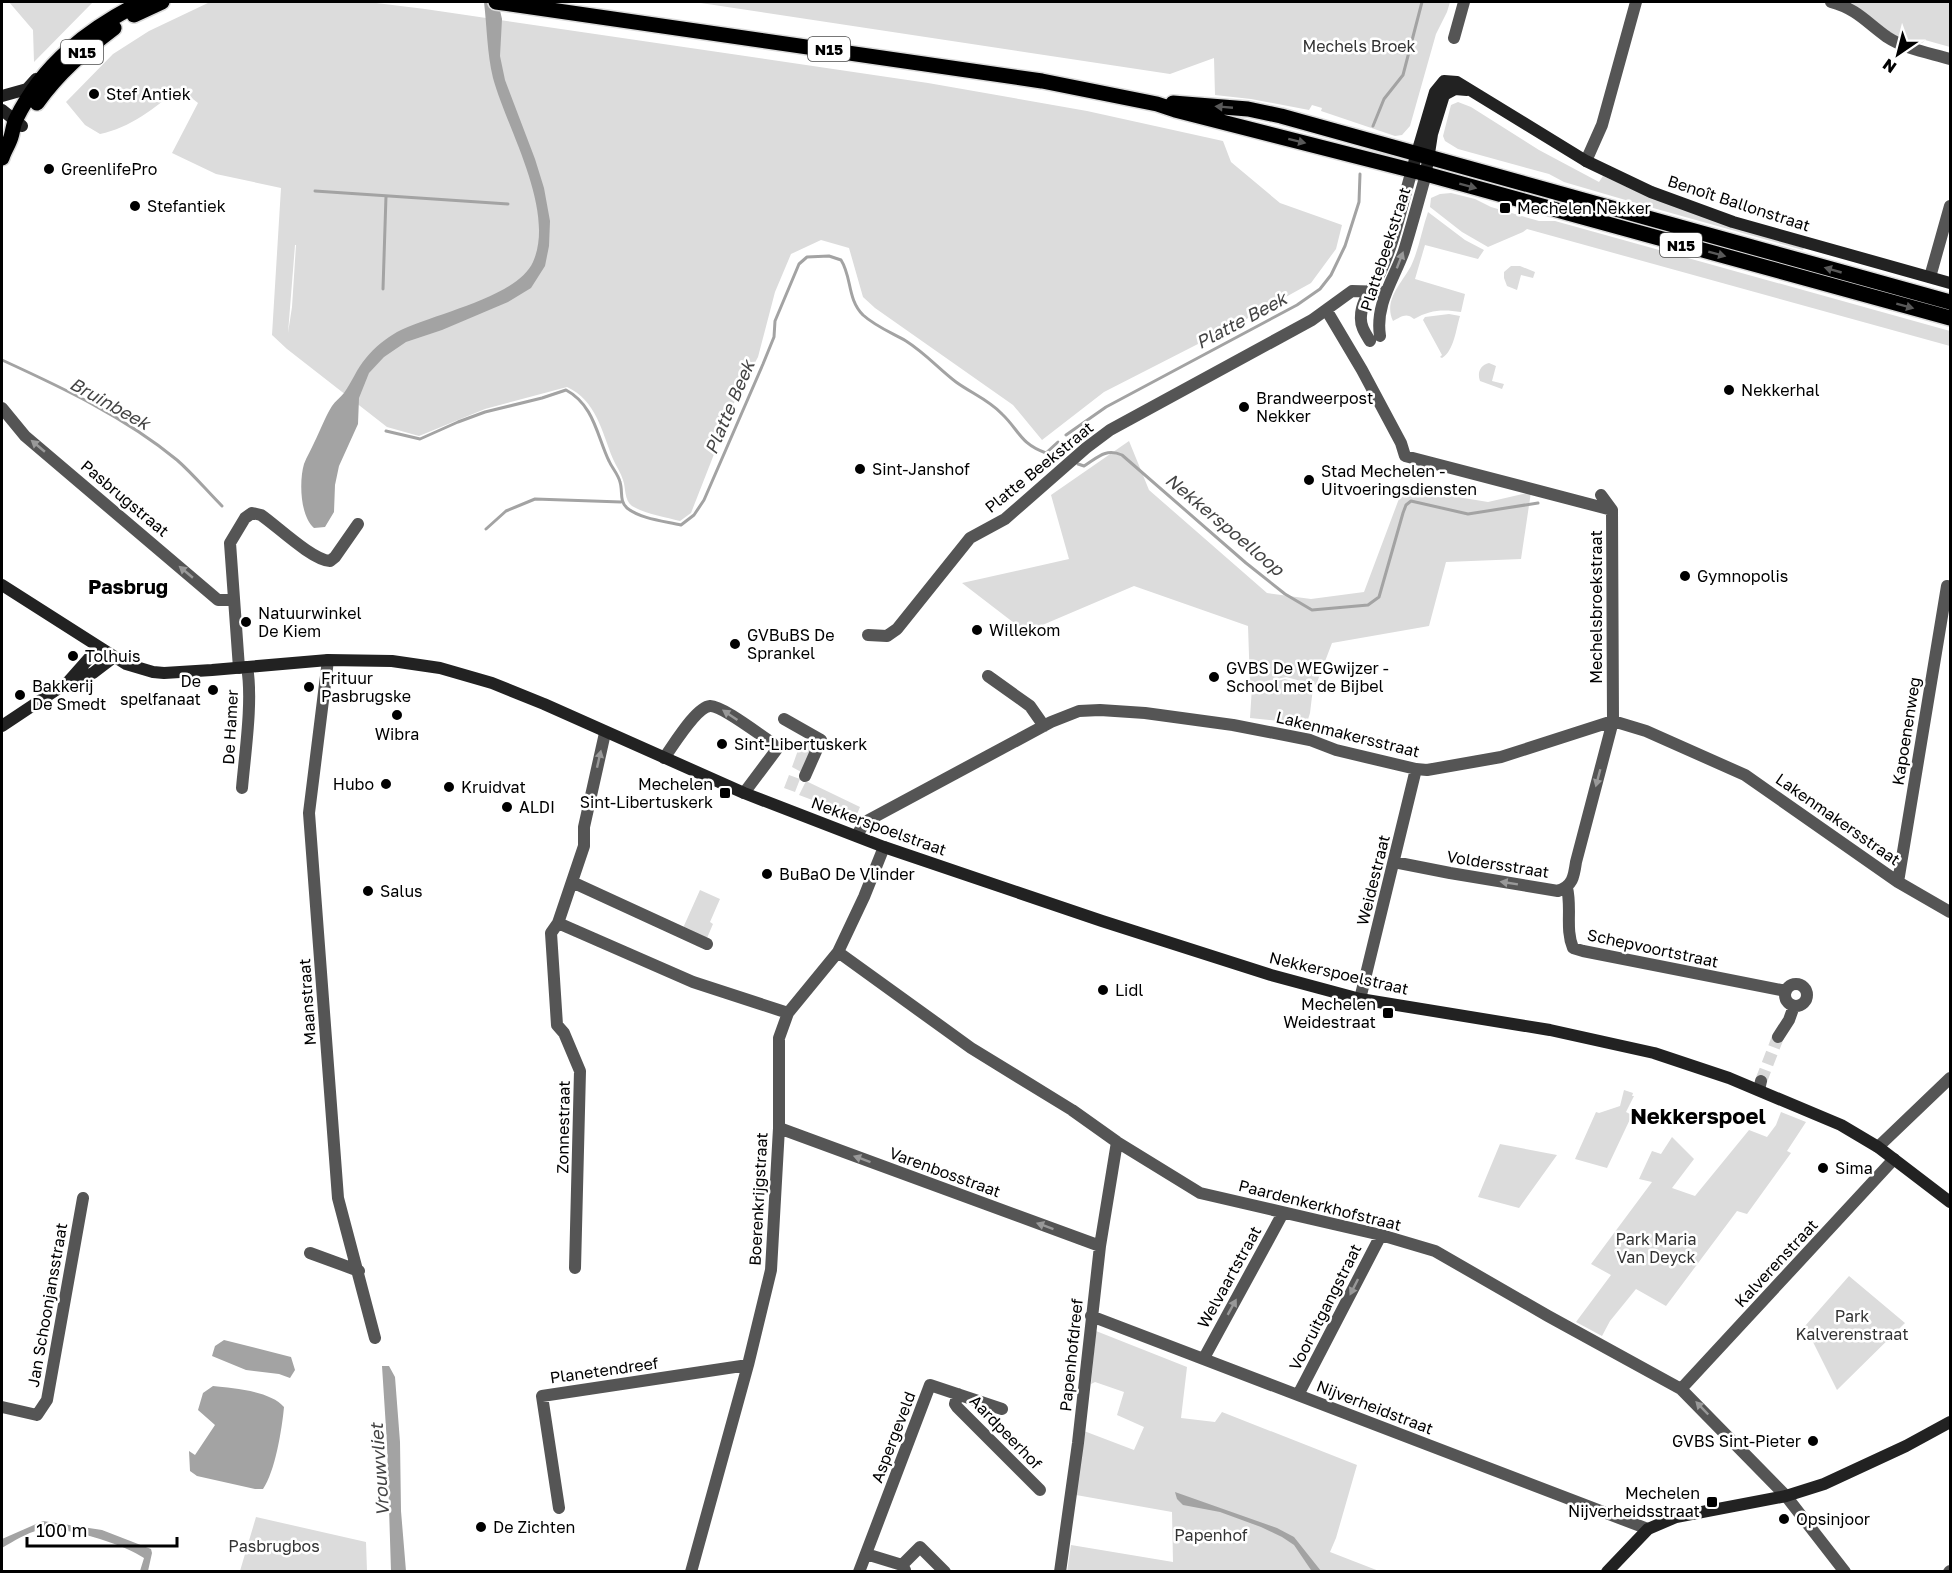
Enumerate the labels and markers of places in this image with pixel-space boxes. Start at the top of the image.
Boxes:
place label: Stef Antiek [106,84,191,104]
marker: Stef Antiek [87,87,101,101]
place label: GreenlifePro [61,159,157,179]
marker: GreenlifePro [42,162,56,176]
place label: Stefantiek [147,196,226,216]
place label: Mechelen Nekker [1517,198,1651,218]
marker: Stefantiek [128,199,142,213]
marker: Mechelen Nekker [1498,201,1512,215]
place label: Nekkerhal [1741,380,1820,400]
marker: Nekkerhal [1722,383,1736,397]
place label: Brandweerpost Nekker [1256,388,1373,426]
marker: Brandweerpost Nekker [1237,400,1251,414]
place label: Sint-Janshof [872,459,970,479]
place label: Stad Mechelen - Uitvoeringsdiensten [1321,461,1477,499]
marker: Sint-Janshof [853,462,867,476]
marker: Stad Mechelen - Uitvoeringsdiensten [1302,473,1316,487]
place label: Gymnopolis [1697,566,1788,586]
marker: Gymnopolis [1678,569,1692,583]
place label: Natuurwinkel De Kiem [258,603,362,641]
marker: Natuurwinkel De Kiem [239,615,253,629]
place label: Willekom [989,620,1061,640]
marker: Willekom [970,623,984,637]
place label: GVBuBS De Sprankel [747,625,835,663]
marker: GVBuBS De Sprankel [728,637,742,651]
place label: Tolhuis [85,646,141,666]
marker: Tolhuis [66,649,80,663]
place label: GVBS De WEGwijzer - School met de Bijbel [1226,658,1389,696]
place label: Frituur Pasbrugske [321,668,411,706]
marker: GVBS De WEGwijzer - School met de Bijbel [1207,670,1221,684]
place label: De spelfanaat [120,671,201,709]
place label: Bakkerij De Smedt [32,676,106,714]
marker: Frituur Pasbrugske [302,680,316,694]
marker: De spelfanaat [206,683,220,697]
marker: Bakkerij De Smedt [13,688,27,702]
marker: Wibra [390,708,404,722]
place label: Wibra [375,724,419,744]
place label: Sint-Libertuskerk [734,734,867,754]
marker: Sint-Libertuskerk [715,737,729,751]
place label: Hubo [333,774,374,794]
place label: Mechelen Sint-Libertuskerk [580,774,713,812]
marker: Hubo [379,777,393,791]
place label: Kruidvat [461,777,526,797]
marker: Kruidvat [442,780,456,794]
marker: Mechelen Sint-Libertuskerk [718,786,732,800]
place label: ALDI [519,797,555,817]
marker: ALDI [500,800,514,814]
place label: BuBaO De Vlinder [779,864,915,884]
marker: BuBaO De Vlinder [760,867,774,881]
place label: Salus [380,881,423,901]
marker: Salus [361,884,375,898]
place label: Lidl [1115,980,1143,1000]
marker: Lidl [1096,983,1110,997]
place label: Mechelen Weidestraat [1283,994,1376,1032]
marker: Mechelen Weidestraat [1381,1006,1395,1020]
place label: Sima [1835,1158,1873,1178]
marker: Sima [1816,1161,1830,1175]
place label: GVBS Sint-Pieter [1672,1431,1801,1451]
marker: GVBS Sint-Pieter [1806,1434,1820,1448]
place label: Mechelen Nijverheidsstraat [1568,1483,1700,1521]
marker: Mechelen Nijverheidsstraat [1705,1495,1719,1509]
place label: Opsinjoor [1796,1509,1870,1529]
marker: Opsinjoor [1777,1512,1791,1526]
place label: De Zichten [493,1517,575,1537]
marker: De Zichten [474,1520,488,1534]

